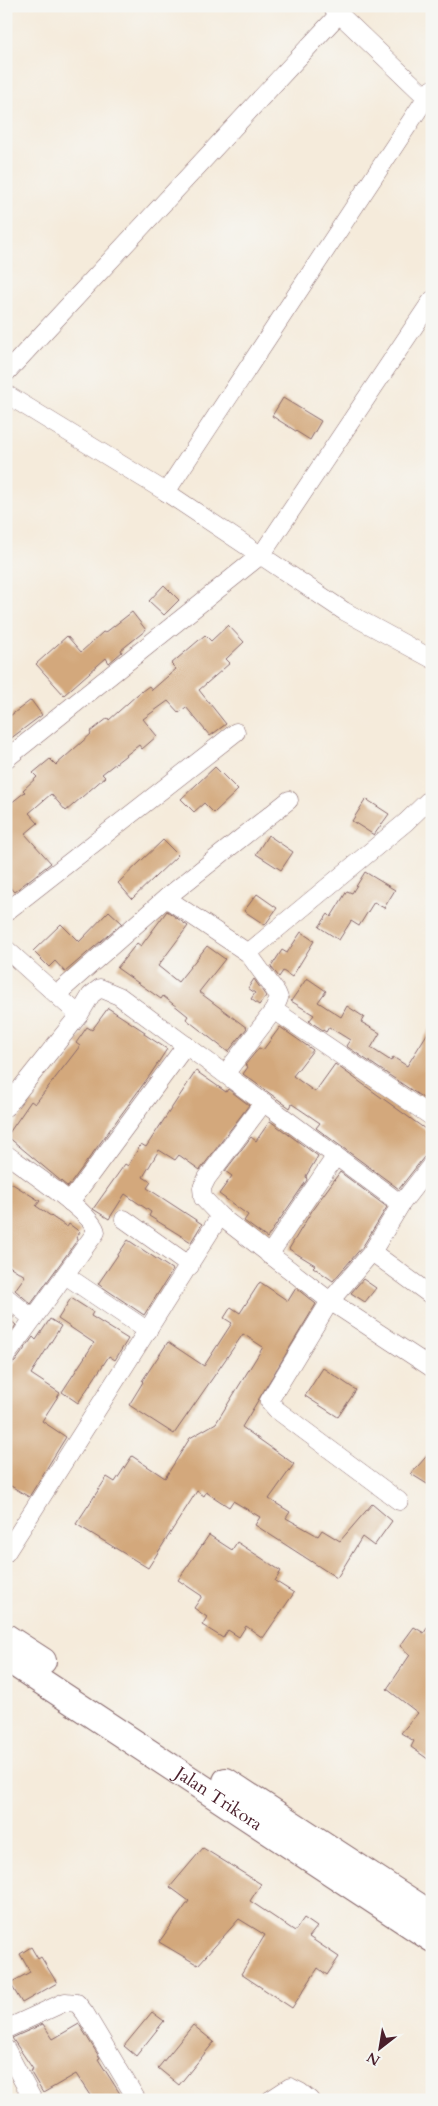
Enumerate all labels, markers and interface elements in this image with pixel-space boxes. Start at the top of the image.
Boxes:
street label: Jalan Trikora [168,1759,267,1837]
north arrow [356,2024,406,2074]
text: N [363,2047,384,2070]

